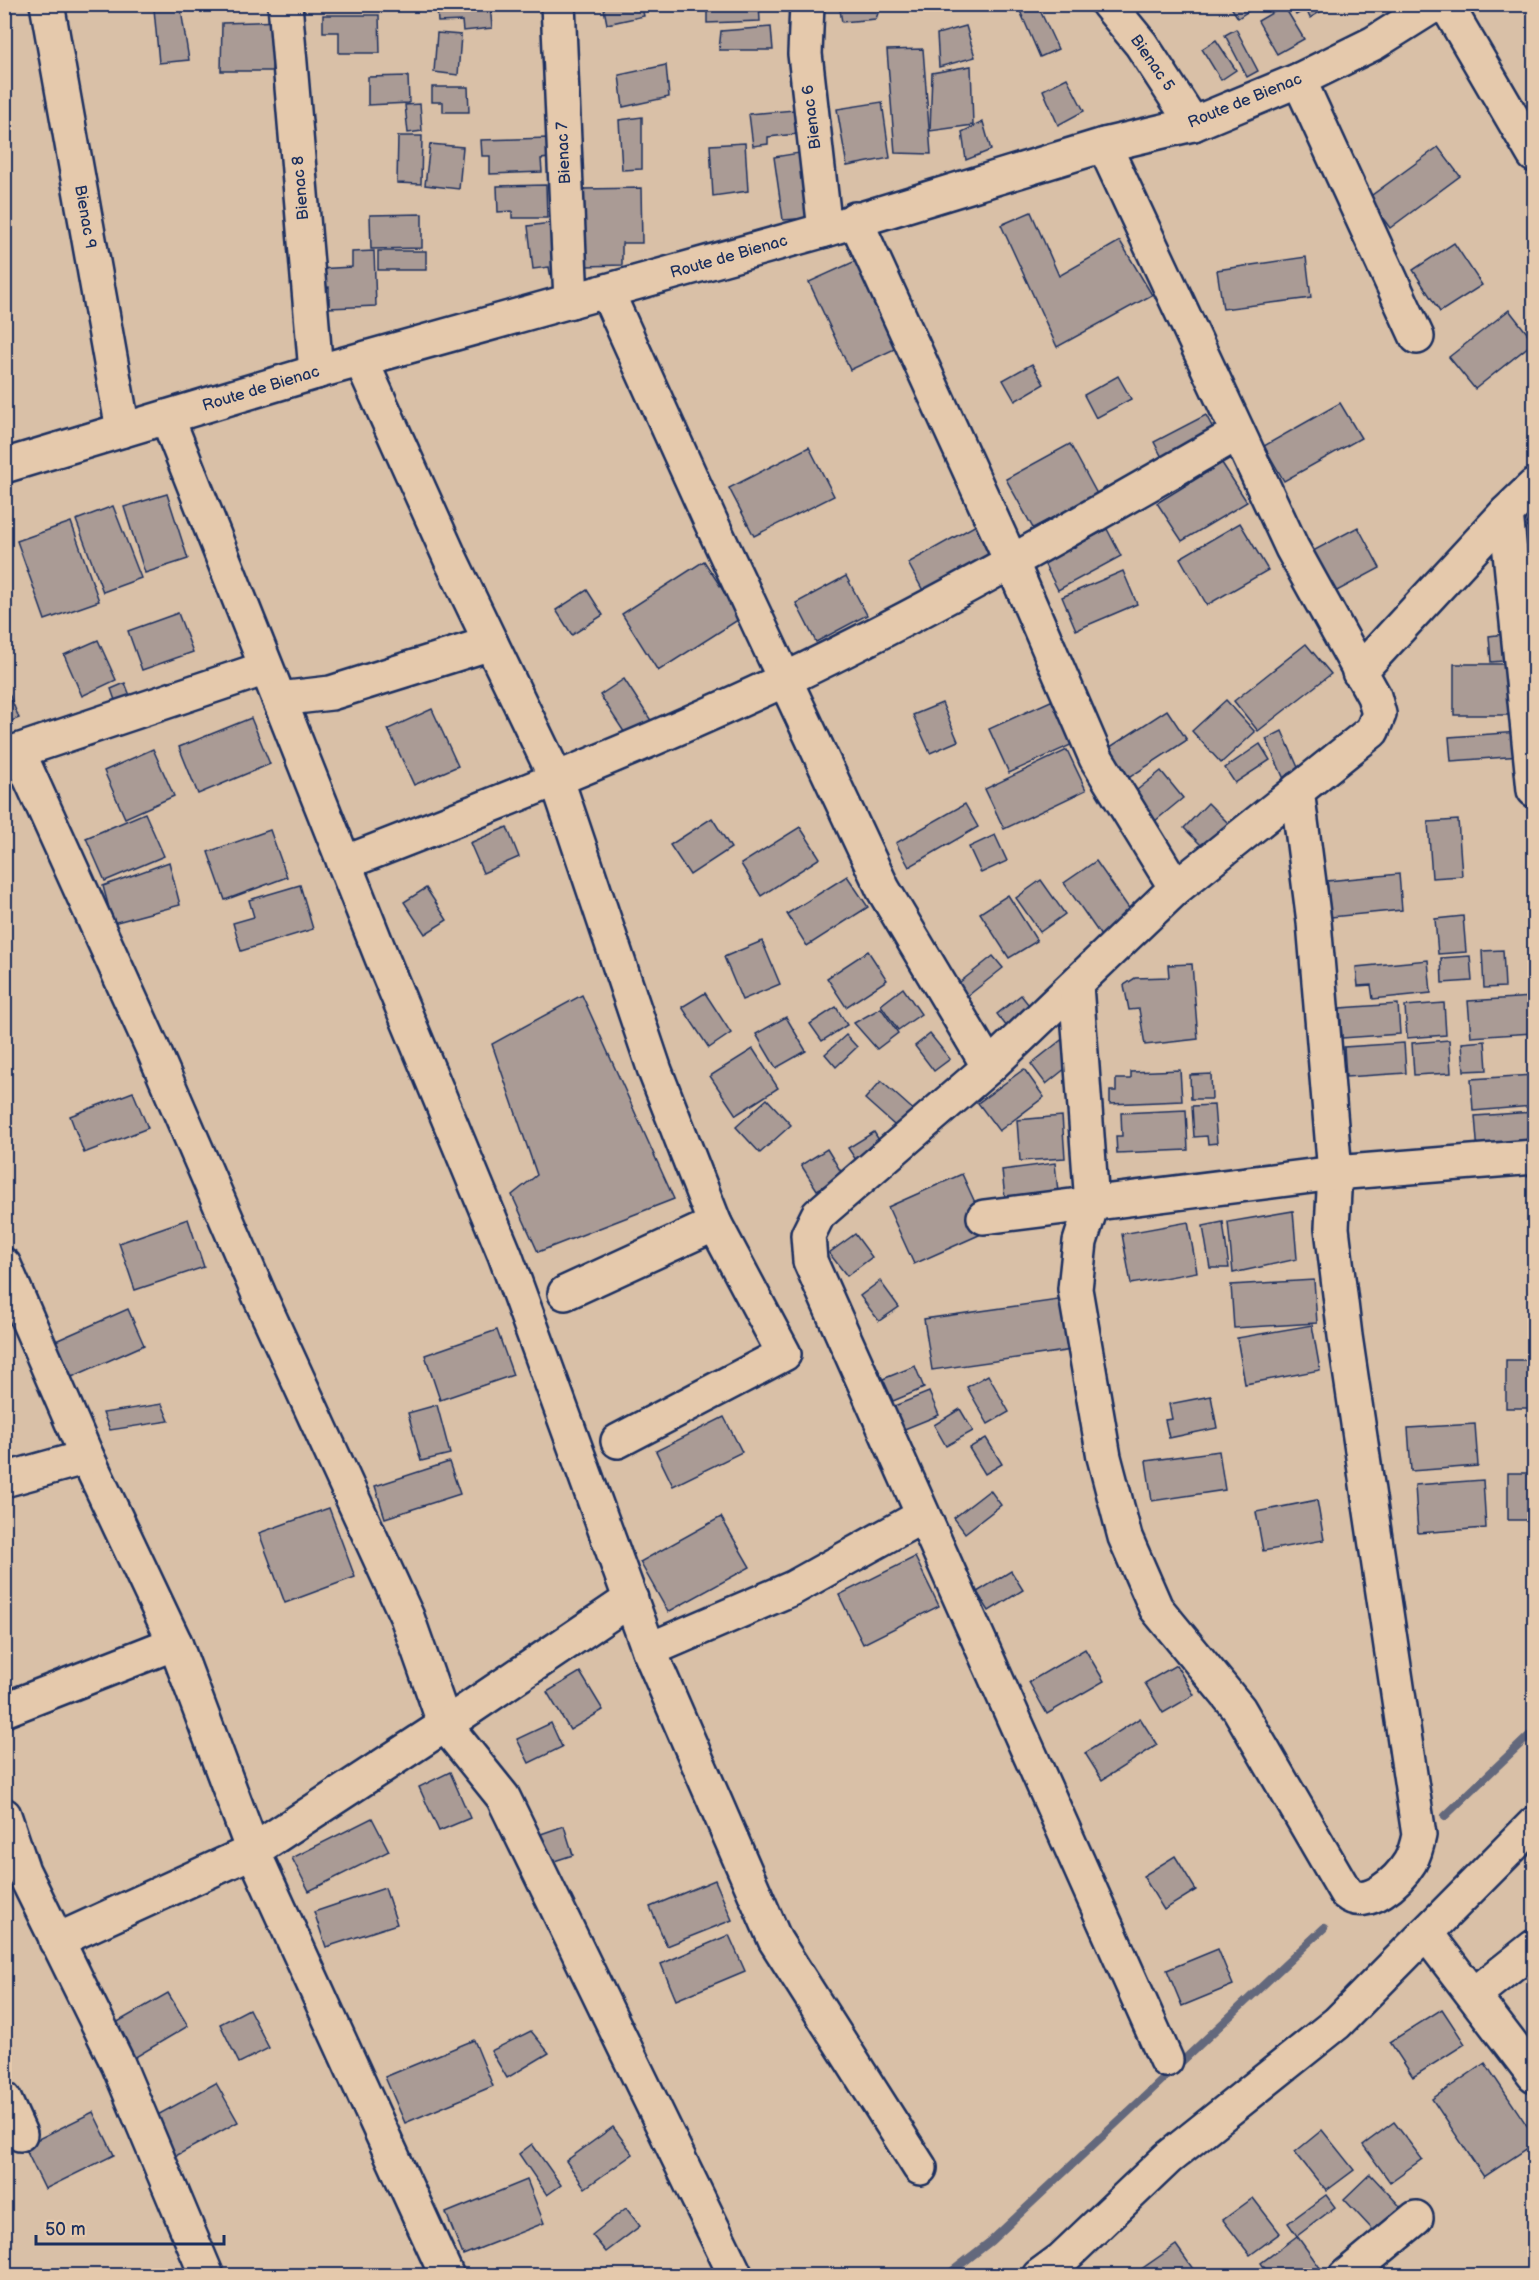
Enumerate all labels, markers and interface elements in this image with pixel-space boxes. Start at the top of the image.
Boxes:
street label: Bienac 5 [1126,31,1178,95]
street label: Route de Bienac [1185,69,1305,133]
street label: Bienac 6 [799,83,825,150]
street label: Bienac 7 [553,121,575,185]
street label: Bienac 8 [289,155,313,221]
street label: Bienac 9 [70,184,100,250]
street label: Route de Bienac [668,231,790,283]
street label: Route de Bienac [200,362,322,416]
scale bar [36,2208,224,2246]
text: 50 m [45,2219,86,2240]

